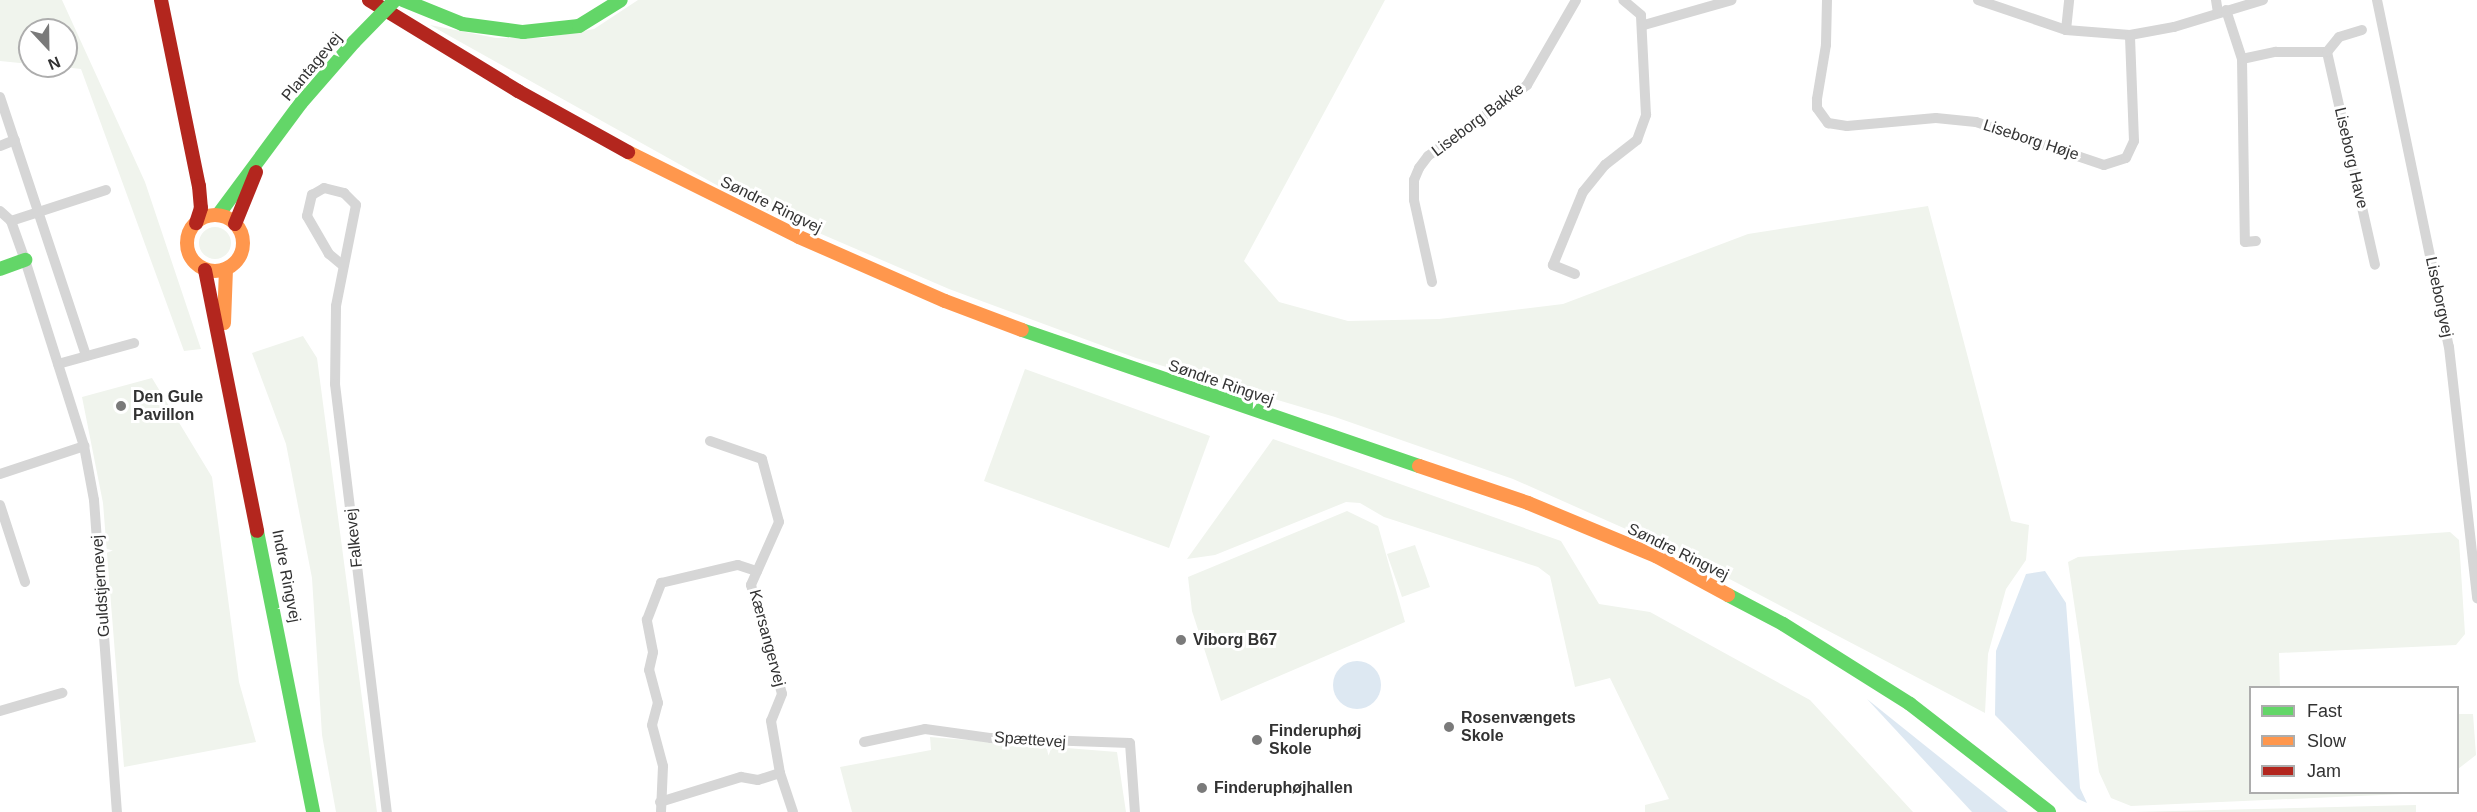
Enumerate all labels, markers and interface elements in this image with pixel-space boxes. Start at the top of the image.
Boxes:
north arrow [18,18,78,78]
street label: Plantagevej [278,29,346,105]
text: N [46,53,63,73]
street label: Liseborg Bakke [1428,79,1528,161]
street label: Liseborg Have [2330,106,2372,210]
street label: Liseborg Høje [1981,115,2081,165]
street label: Søndre Ringvej [717,172,825,238]
street label: Liseborgvej [2421,255,2457,339]
street label: Søndre Ringvej [1166,356,1276,410]
place label: Den Gule Pavillon [133,387,203,425]
marker: Den Gule Pavillon [114,399,128,413]
street label: Falkevej [341,507,367,569]
street label: Søndre Ringvej [1624,519,1732,585]
street label: Indre Ringvej [268,528,304,624]
street label: Guldstjernevej [88,534,114,638]
street label: Kærsangervej [745,587,789,689]
place label: Viborg B67 [1193,630,1277,650]
marker: Viborg B67 [1174,633,1188,647]
legend [2249,686,2459,794]
text: Fast [2307,701,2342,721]
place label: Rosenvængets Skole [1461,708,1576,746]
marker: Rosenvængets Skole [1442,720,1456,734]
place label: Finderuphøj Skole [1269,721,1361,759]
street label: Spættevej [993,728,1067,752]
text: Slow [2307,731,2346,751]
marker: Finderuphøj Skole [1250,733,1264,747]
text: Jam [2307,761,2341,781]
place label: Finderuphøjhallen [1214,778,1353,798]
marker: Finderuphøjhallen [1195,781,1209,795]

